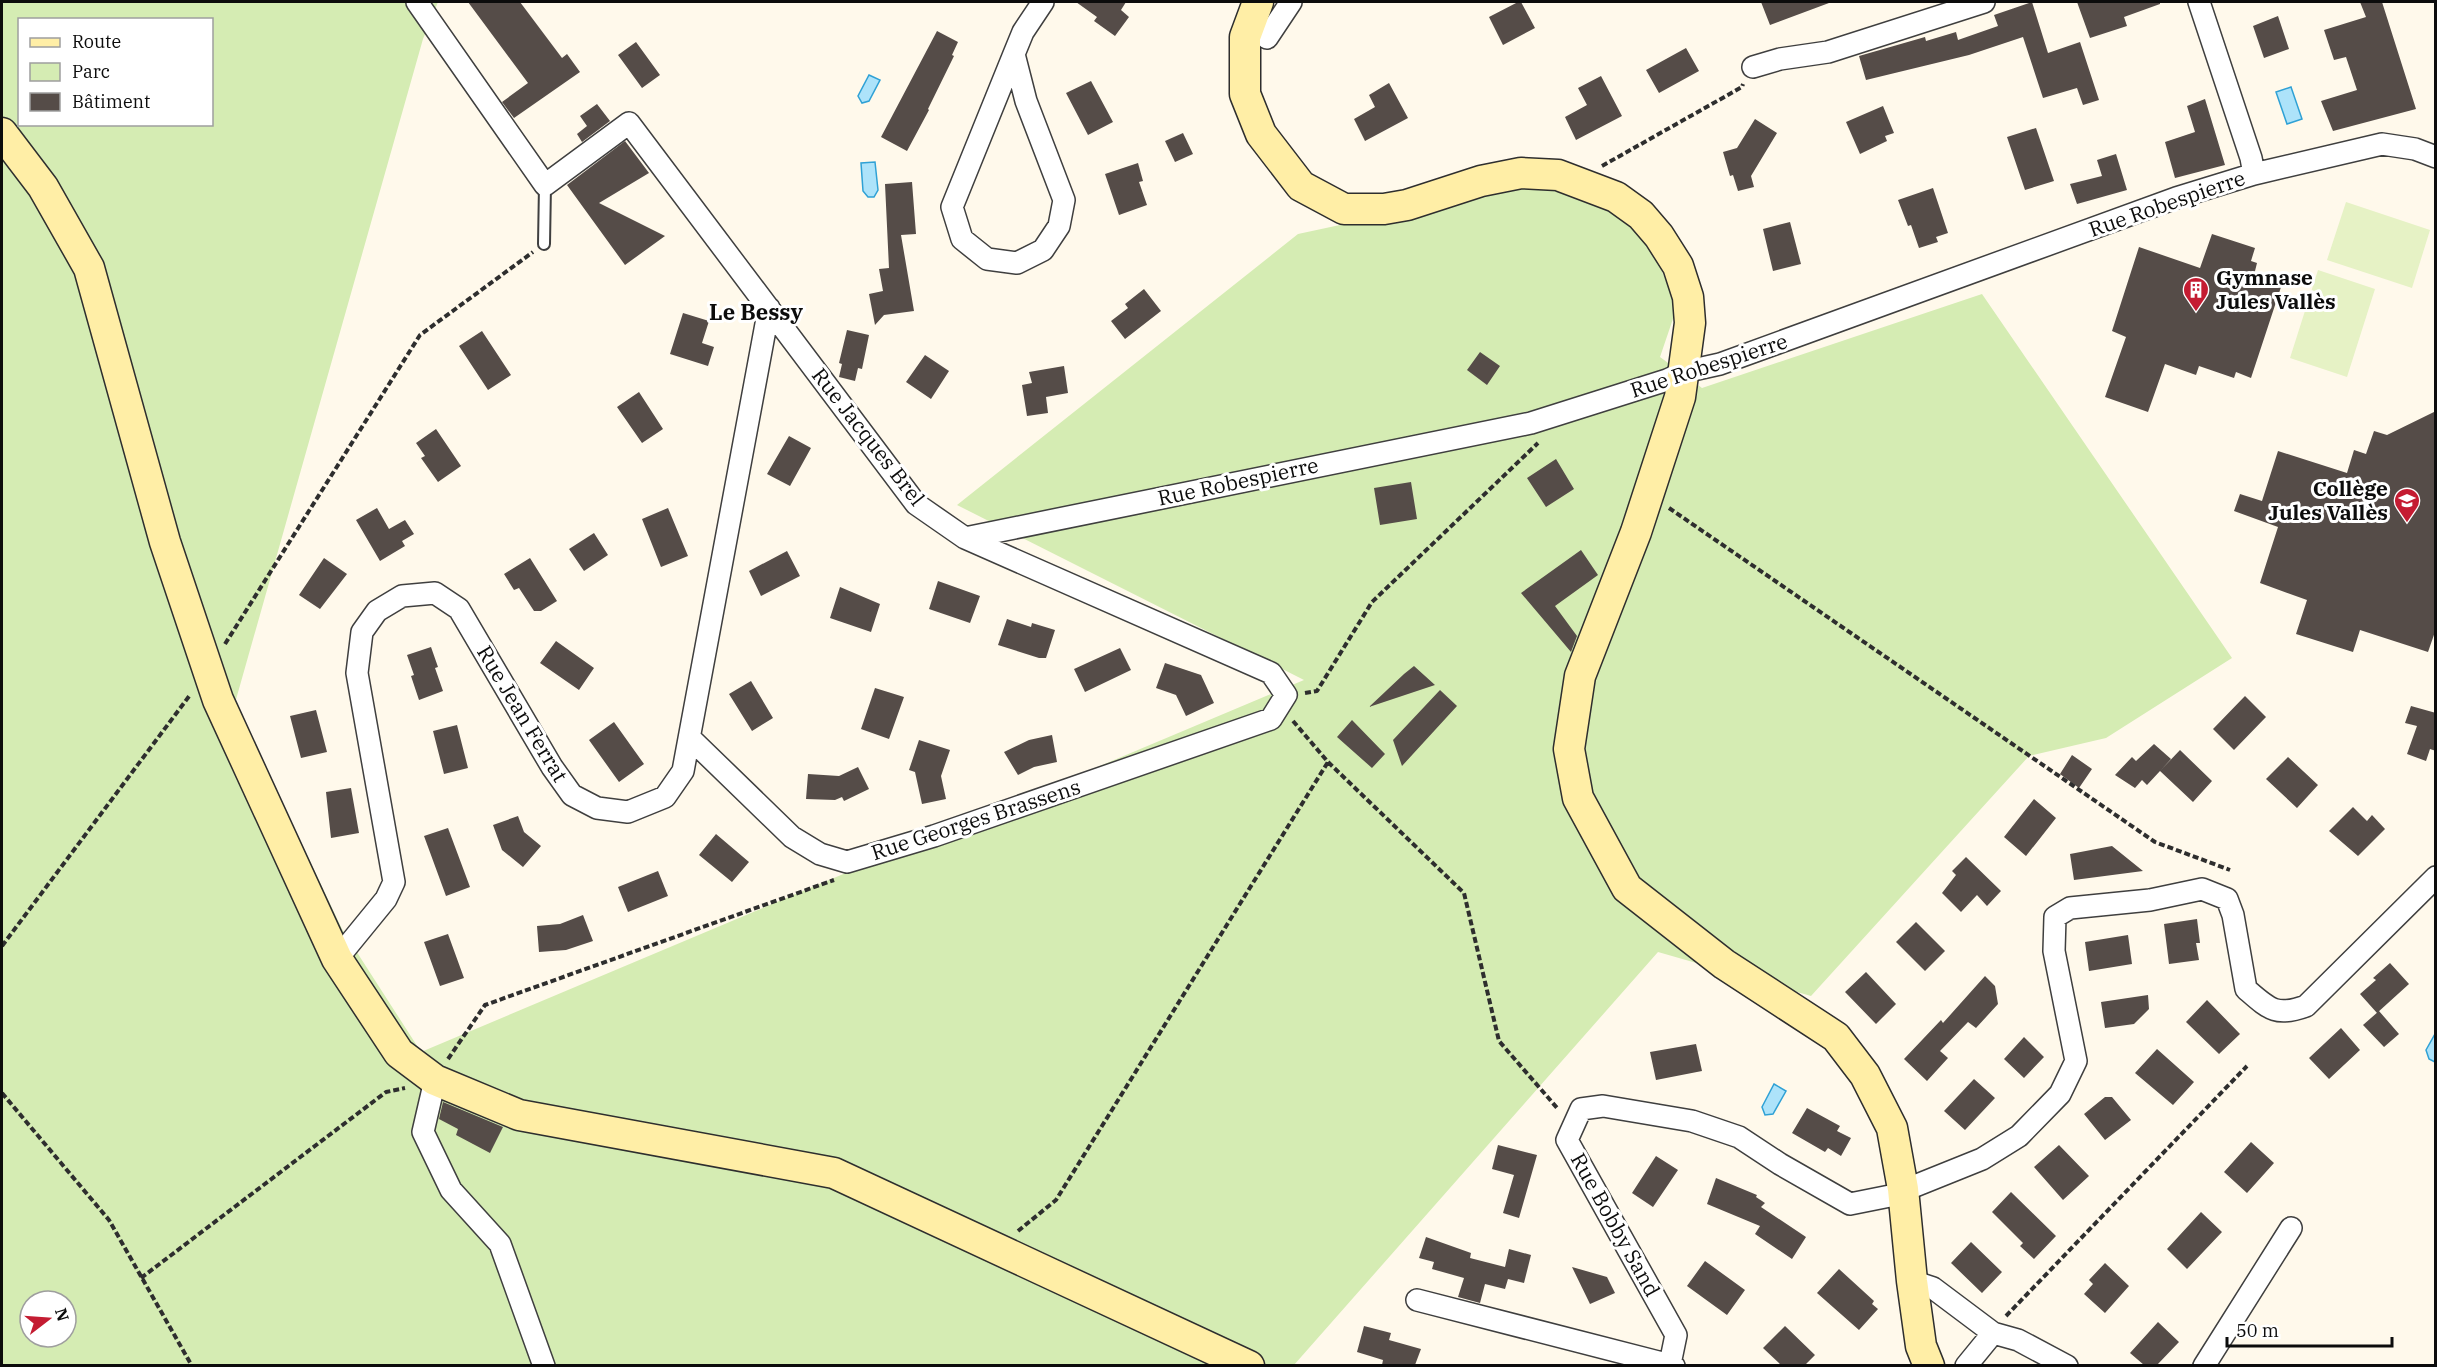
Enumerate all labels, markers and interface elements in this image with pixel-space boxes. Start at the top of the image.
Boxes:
legend [18,18,213,126]
text: Route [72,30,121,53]
text: Parc [72,60,110,83]
text: Bâtiment [72,90,150,113]
street label: Rue Robespierre [2085,163,2249,243]
place label: Gymnase Jules Vallès [2216,263,2336,315]
building icon: Gymnase Jules Vallès [2181,275,2211,313]
district label: Le Bessy [709,297,803,326]
street label: Rue Robespierre [1627,326,1791,404]
street label: Rue Jacques Brel [806,362,931,511]
street label: Rue Robespierre [1155,450,1321,512]
place label: Collège Jules Vallès [2268,474,2388,526]
school or university icon: Collège Jules Vallès [2392,486,2422,524]
street label: Rue Jean Ferrat [471,640,575,787]
street label: Rue Georges Brassens [867,772,1084,866]
street label: Rue Bobby Sand [1565,1148,1667,1302]
north arrow [18,1289,78,1349]
text: N [51,1306,74,1324]
scale bar [2227,1310,2392,1348]
text: 50 m [2236,1319,2279,1342]

